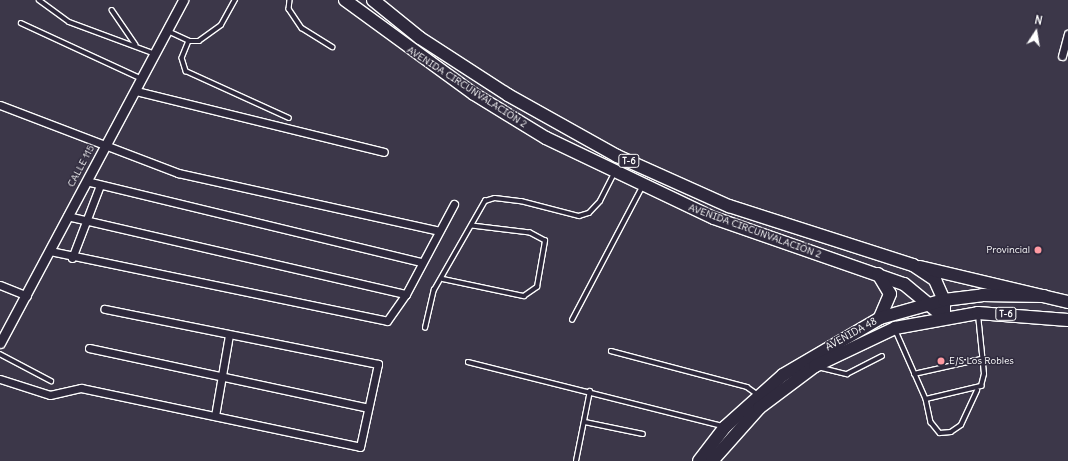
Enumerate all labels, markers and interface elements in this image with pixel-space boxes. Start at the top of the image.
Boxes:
north arrow [1016,12,1056,52]
text: N [1033,13,1044,28]
street label: AVENIDA CIRCUNVALACIÓN 2 [405,44,529,130]
street label: CALLE 115 [65,143,97,189]
road number: T-6 [618,154,640,168]
street label: AVENIDA CIRCUNVALACIÓN 2 [687,201,823,261]
place label: Provincial [986,244,1030,256]
marker: Provincial [1033,245,1043,255]
road number: T-6 [995,307,1017,321]
street label: AVENIDA 48 [823,315,879,353]
place label: E/S Los Robles [949,355,1014,367]
marker: E/S Los Robles [936,356,946,366]

